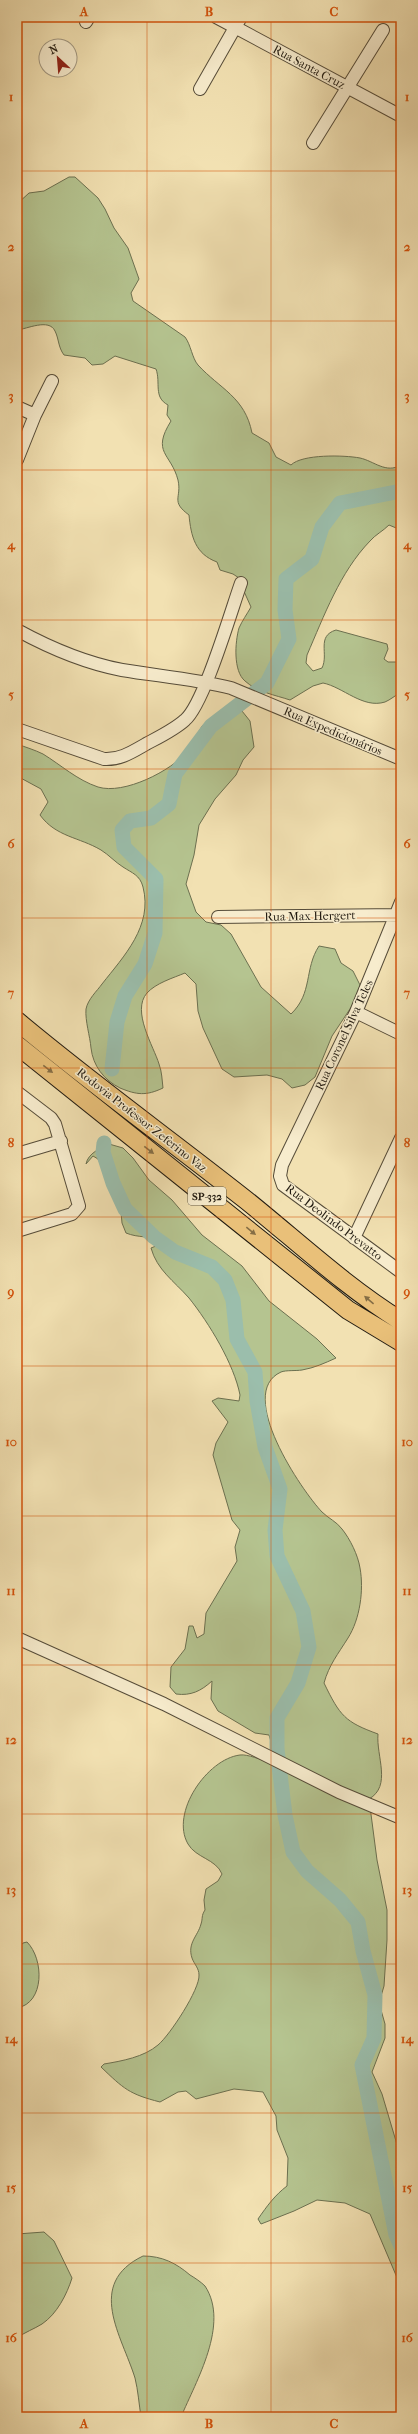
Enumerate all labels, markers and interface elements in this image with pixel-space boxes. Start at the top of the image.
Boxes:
text: A [79,4,89,19]
text: B [205,4,214,19]
text: C [330,4,339,19]
north arrow [38,38,78,78]
text: N [47,42,61,57]
street label: Rua Santa Cruz [271,42,348,92]
text: 1 [9,89,14,104]
text: 1 [405,89,410,104]
text: 2 [8,239,15,254]
text: 2 [404,239,411,254]
text: 3 [8,388,14,404]
text: 3 [404,388,410,404]
text: 4 [6,537,16,553]
text: 4 [402,537,412,553]
text: 5 [8,687,14,702]
text: 5 [404,687,410,702]
street label: Rua Expedicionários [282,704,385,758]
text: 6 [7,836,15,851]
text: 6 [403,836,411,851]
street label: Rua Max Hergert [264,908,356,924]
street label: Rua Coronel Silva Teles [312,977,376,1093]
text: 7 [7,985,15,1000]
text: 7 [403,985,411,1000]
one-way arrow [42,1065,53,1074]
street label: Rodovia Professor Zeferino Vaz [74,1065,210,1176]
text: 8 [8,1135,15,1150]
text: 8 [404,1135,411,1150]
one-way arrow [144,1146,155,1155]
street label: Rua Deolindo Prevatto [283,1181,385,1263]
road number: SP-332 [188,1187,226,1205]
one-way arrow [246,1227,256,1236]
text: 9 [7,1284,15,1300]
text: 9 [403,1284,411,1300]
one-way arrow [363,1295,374,1304]
text: 10 [5,1434,17,1449]
text: 10 [401,1434,413,1449]
text: 11 [6,1583,16,1598]
text: 11 [402,1583,412,1598]
text: 12 [5,1732,17,1747]
text: 12 [401,1732,413,1747]
text: 13 [6,1882,16,1898]
text: 13 [402,1882,412,1898]
text: 14 [5,2031,18,2047]
text: 14 [401,2031,414,2047]
text: 15 [6,2180,16,2195]
text: 15 [402,2180,412,2195]
text: 16 [5,2330,18,2345]
text: 16 [401,2330,414,2345]
text: A [79,2416,89,2431]
text: B [205,2416,214,2431]
text: C [330,2416,339,2431]

